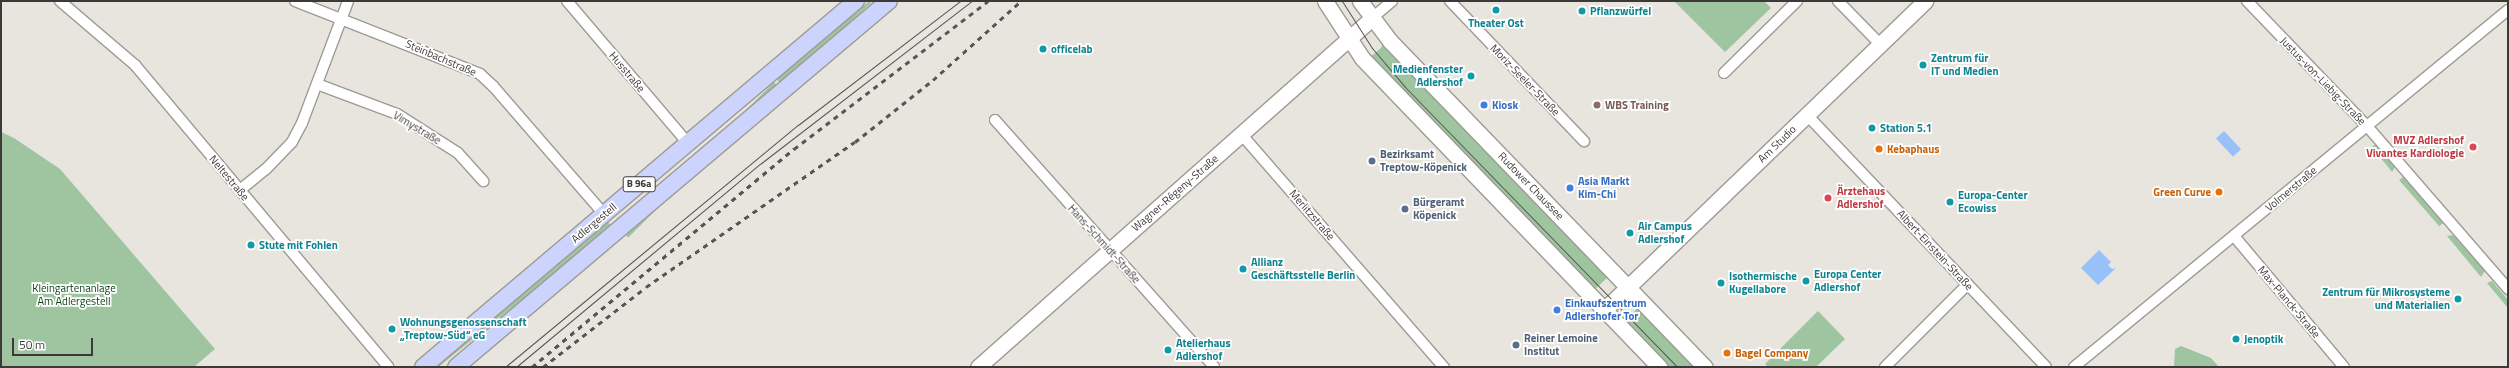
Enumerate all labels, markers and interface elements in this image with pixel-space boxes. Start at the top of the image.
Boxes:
place label: Pflanzwürfel [1590,4,1651,18]
marker: Theater Ost [1491,5,1501,15]
marker: Pflanzwürfel [1577,6,1587,16]
place label: Theater Ost [1468,16,1524,30]
street label: Justus-von-Liebig-Straße [2277,34,2369,128]
street label: Steinbachstraße [404,37,478,79]
place label: officelab [1051,42,1093,56]
street label: Moriz-Seeler-Straße [1488,42,1562,118]
marker: officelab [1038,44,1048,54]
street label: Husstraße [606,49,648,95]
place label: Zentrum für IT und Medien [1931,52,1999,78]
marker: Zentrum für IT und Medien [1918,60,1928,70]
place label: Medienfenster Adlershof [1393,63,1463,89]
marker: Medienfenster Adlershof [1466,71,1476,81]
place label: Kiosk [1492,98,1518,112]
place label: WBS Training [1605,98,1669,112]
marker: Kiosk [1479,100,1489,110]
marker: WBS Training [1592,100,1602,110]
street label: Vimystraße [391,109,443,147]
place label: Station 5.1 [1880,121,1932,135]
street label: Am Studio [1755,123,1799,165]
marker: Station 5.1 [1867,123,1877,133]
place label: MVZ Adlershof Vivantes Kardiologie [2366,134,2464,160]
marker: MVZ Adlershof Vivantes Kardiologie [2467,141,2479,153]
place label: Kebaphaus [1887,142,1940,156]
marker: Kebaphaus [1874,144,1884,154]
place label: Bezirksamt Treptow-Köpenick [1380,148,1467,174]
street label: Rudower Chaussee [1495,149,1567,223]
street label: Wagner-Régeny-Straße [1129,152,1221,234]
street label: Neltestraße [206,153,252,203]
marker: Bezirksamt Treptow-Köpenick [1367,156,1377,166]
street label: Volmerstraße [2263,164,2319,214]
place label: Asia Markt Kim-Chi [1578,175,1630,201]
road number: B 96a [622,176,656,192]
marker: Asia Markt Kim-Chi [1565,183,1575,193]
place label: Ärztehaus Adlershof [1837,185,1885,211]
place label: Green Curve [2153,185,2211,199]
street label: Merlitzstraße [1287,187,1337,243]
marker: Green Curve [2214,187,2224,197]
place label: Europa-Center Ecowiss [1958,189,2027,215]
marker: Ärztehaus Adlershof [1822,192,1834,204]
place label: Bürgeramt Köpenick [1413,196,1464,222]
marker: Europa-Center Ecowiss [1945,197,1955,207]
street label: Adlergestell [569,200,619,246]
street label: Hans-Schmidt-Straße [1065,202,1143,286]
marker: Bürgeramt Köpenick [1400,204,1410,214]
street label: Albert-Einstein-Straße [1894,207,1976,293]
place label: Air Campus Adlershof [1638,220,1692,246]
marker: Air Campus Adlershof [1625,228,1635,238]
place label: Stute mit Fohlen [259,238,338,252]
marker: Stute mit Fohlen [246,240,256,250]
place label: Allianz Geschäftsstelle Berlin [1251,256,1355,282]
street label: Max-Planck-Straße [2255,263,2323,341]
marker: Allianz Geschäftsstelle Berlin [1238,264,1248,274]
place label: Europa Center Adlershof [1814,268,1881,294]
place label: Isothermische Kugellabore [1729,270,1797,296]
marker: Europa Center Adlershof [1801,276,1811,286]
marker: Isothermische Kugellabore [1716,278,1726,288]
park label: Kleingartenanlage Am Adlergestell [32,282,116,308]
place label: Zentrum für Mikrosysteme und Materialien [2322,286,2450,312]
marker: Zentrum für Mikrosysteme und Materialien [2453,294,2463,304]
place label: Einkaufszentrum Adlershofer Tor [1565,297,1647,323]
marker: Einkaufszentrum Adlershofer Tor [1552,305,1562,315]
place label: Wohnungsgenossenschaft „Treptow-Süd“ eG [400,316,526,342]
marker: Wohnungsgenossenschaft „Treptow-Süd“ eG [387,324,397,334]
scale bar [14,330,95,356]
place label: Reiner Lemoine Institut [1524,332,1598,358]
place label: Jenoptik [2244,332,2283,346]
marker: Jenoptik [2231,334,2241,344]
text: 50 m [19,335,45,354]
place label: Atelierhaus Adlershof [1176,337,1231,363]
marker: Reiner Lemoine Institut [1511,340,1521,350]
marker: Atelierhaus Adlershof [1163,345,1173,355]
place label: Bagel Company [1735,346,1808,360]
marker: Bagel Company [1722,348,1732,358]

